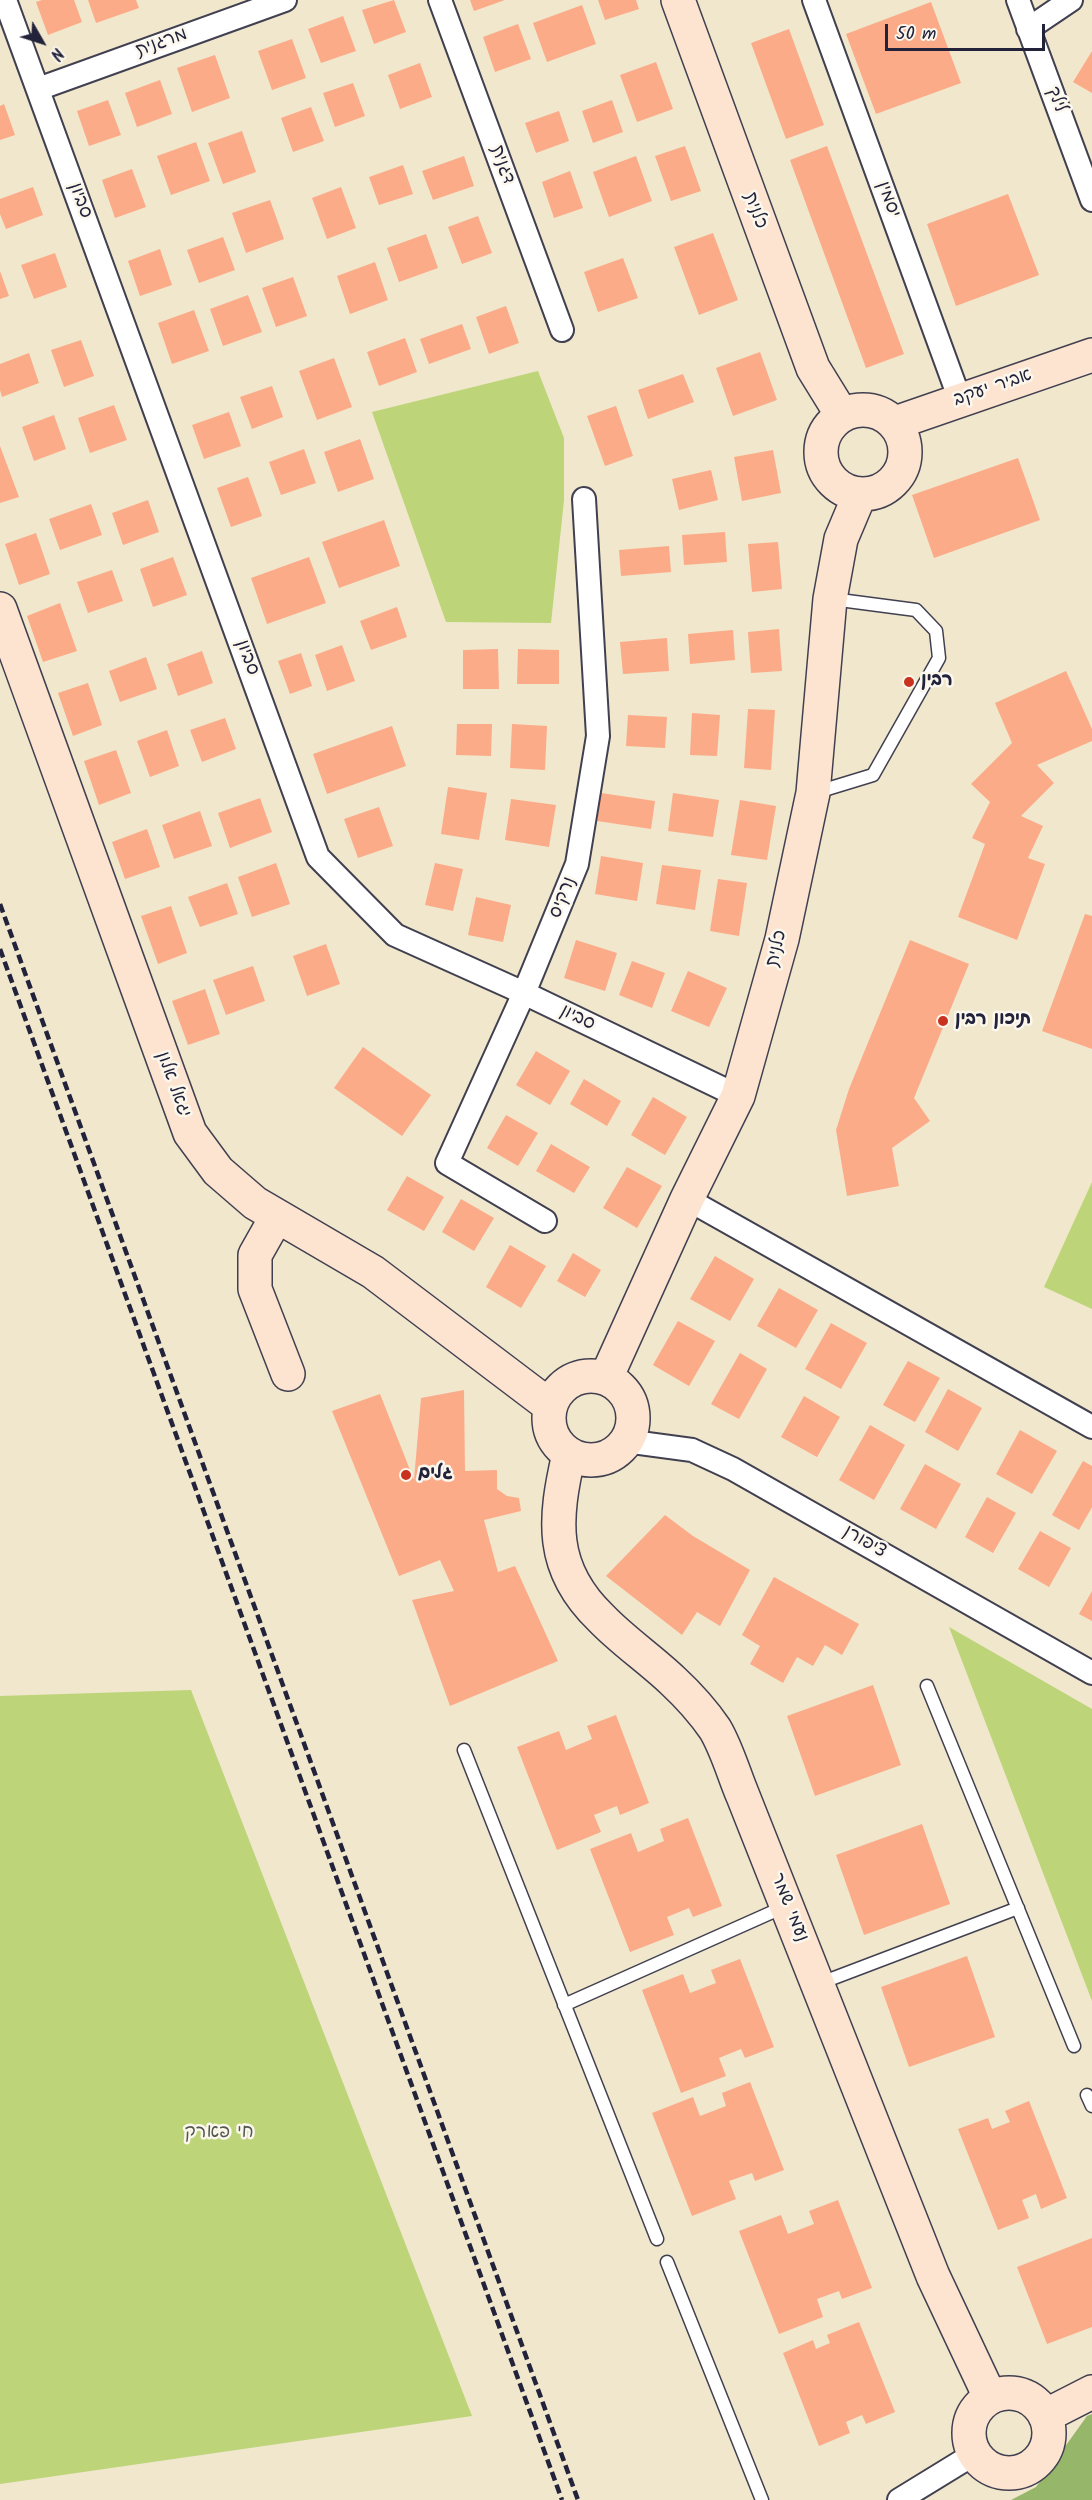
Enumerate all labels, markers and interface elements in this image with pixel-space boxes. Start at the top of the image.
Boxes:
north arrow [12,12,72,72]
scale bar [888,12,1048,50]
text: 50 m [896,20,936,49]
street label: מרגנית [133,25,191,63]
text: N [43,42,69,65]
street label: לילך [1040,84,1070,116]
street label: דגנית [484,143,518,187]
street label: יסמין [871,179,903,221]
street label: סביון [63,180,95,222]
street label: כלנית [738,190,770,232]
street label: אביר יעקב [951,366,1035,412]
street label: סביון [230,637,262,679]
place label: רבין [921,671,953,693]
marker: רבין [902,675,916,689]
street label: נרקיס [546,874,582,922]
street label: כלנית [763,928,793,970]
street label: סביון [556,1001,598,1037]
place label: תיכון רבין [955,1010,1031,1032]
marker: תיכון רבין [936,1014,950,1028]
street label: יגאל אלון [150,1049,194,1121]
place label: גלים [418,1464,453,1486]
marker: גלים [399,1468,413,1482]
street label: ציפורן [839,1522,889,1564]
street label: נעמי שמר [765,1871,811,1945]
park label: חי פארק [185,2123,253,2145]

